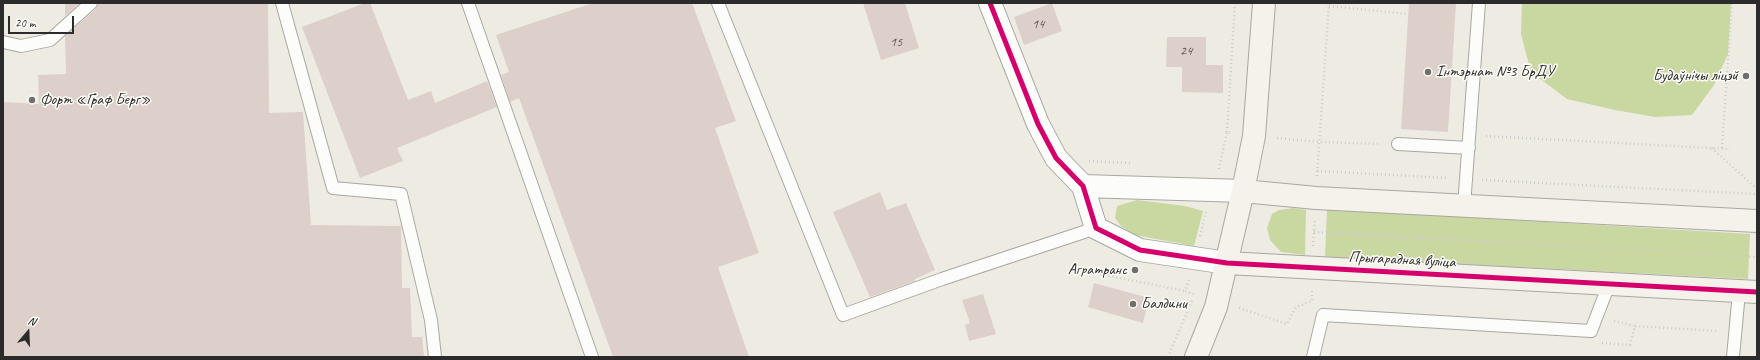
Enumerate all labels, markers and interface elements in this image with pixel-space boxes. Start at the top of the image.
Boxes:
scale bar [10,8,76,34]
text: 20 m [15,15,35,31]
house number: 14 [1032,16,1044,32]
house number: 15 [890,34,902,50]
house number: 24 [1180,43,1192,59]
place label: Інтэрнат №3 БрДУ [1436,62,1554,82]
place label: Будаўнічы ліцэй [1653,66,1738,86]
marker: Інтэрнат №3 БрДУ [1423,67,1433,77]
marker: Будаўнічы ліцэй [1741,71,1751,81]
place label: Форт «Граф Берг» [40,90,151,110]
marker: Форт «Граф Берг» [27,95,37,105]
street label: Прыгарадная вуліца [1348,248,1456,272]
place label: Агратранс [1068,260,1127,280]
marker: Агратранс [1130,265,1140,275]
place label: Балдини [1141,294,1187,314]
marker: Балдини [1128,299,1138,309]
north arrow [8,312,48,352]
text: N [26,313,37,328]

